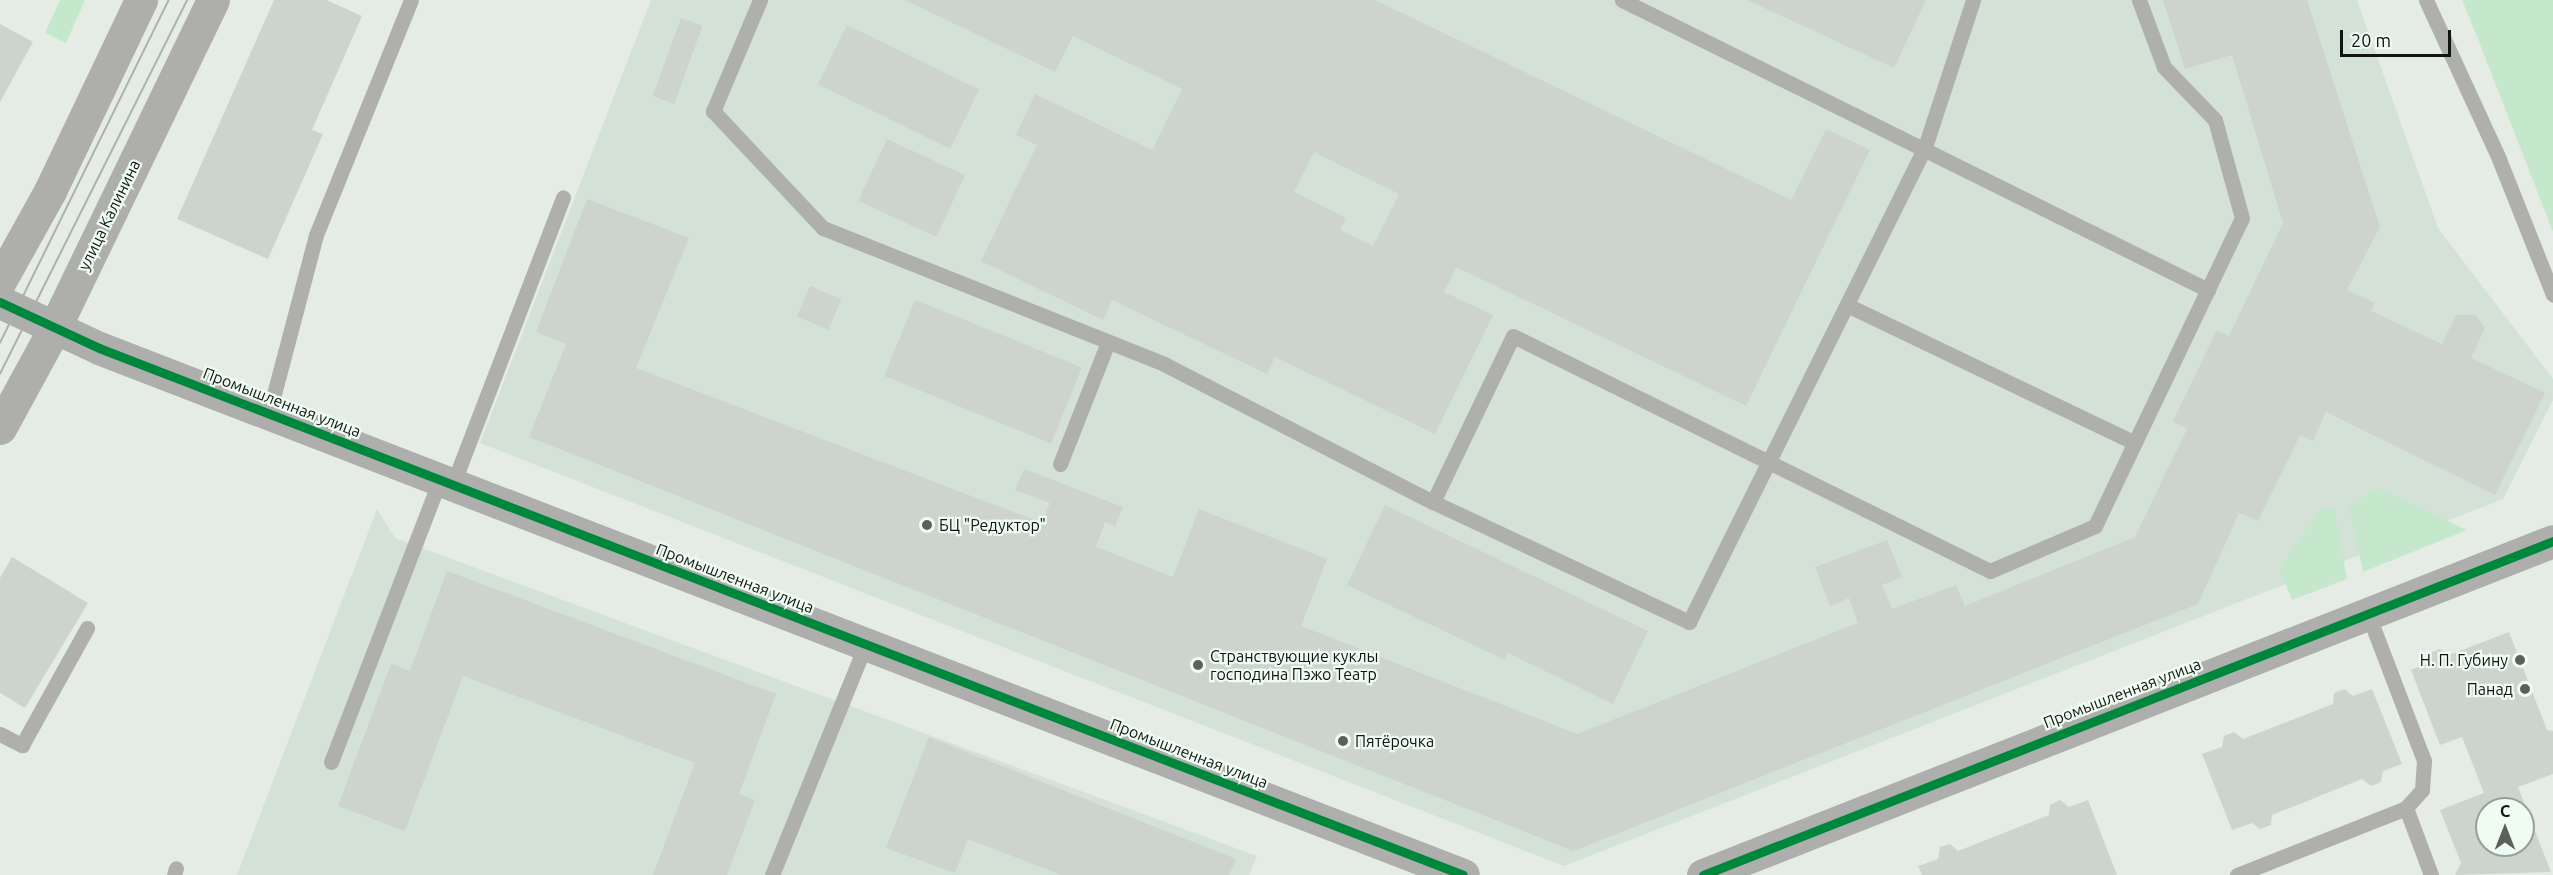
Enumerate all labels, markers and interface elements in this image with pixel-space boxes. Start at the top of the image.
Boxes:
scale bar [2343,18,2454,56]
text: 20 m [2351,30,2391,50]
street label: улица Калинина [74,157,144,273]
street label: Промышленная улица [200,363,364,441]
place label: БЦ "Редуктор" [939,515,1046,535]
marker: БЦ "Редуктор" [920,518,934,532]
street label: Промышленная улица [653,539,817,617]
place label: Странствующие куклы господина Пэжо Театр [1210,646,1378,684]
place label: Н. П. Губину [2420,650,2508,670]
marker: Н. П. Губину [2513,653,2527,667]
street label: Промышленная улица [2040,654,2204,732]
marker: Странствующие куклы господина Пэжо Театр [1191,658,1205,672]
place label: Панад [2467,679,2513,699]
marker: Панад [2518,682,2532,696]
street label: Промышленная улица [1107,714,1271,792]
place label: Пятёрочка [1355,731,1434,751]
marker: Пятёрочка [1336,734,1350,748]
north arrow [2475,797,2535,857]
text: С [2500,802,2510,820]

